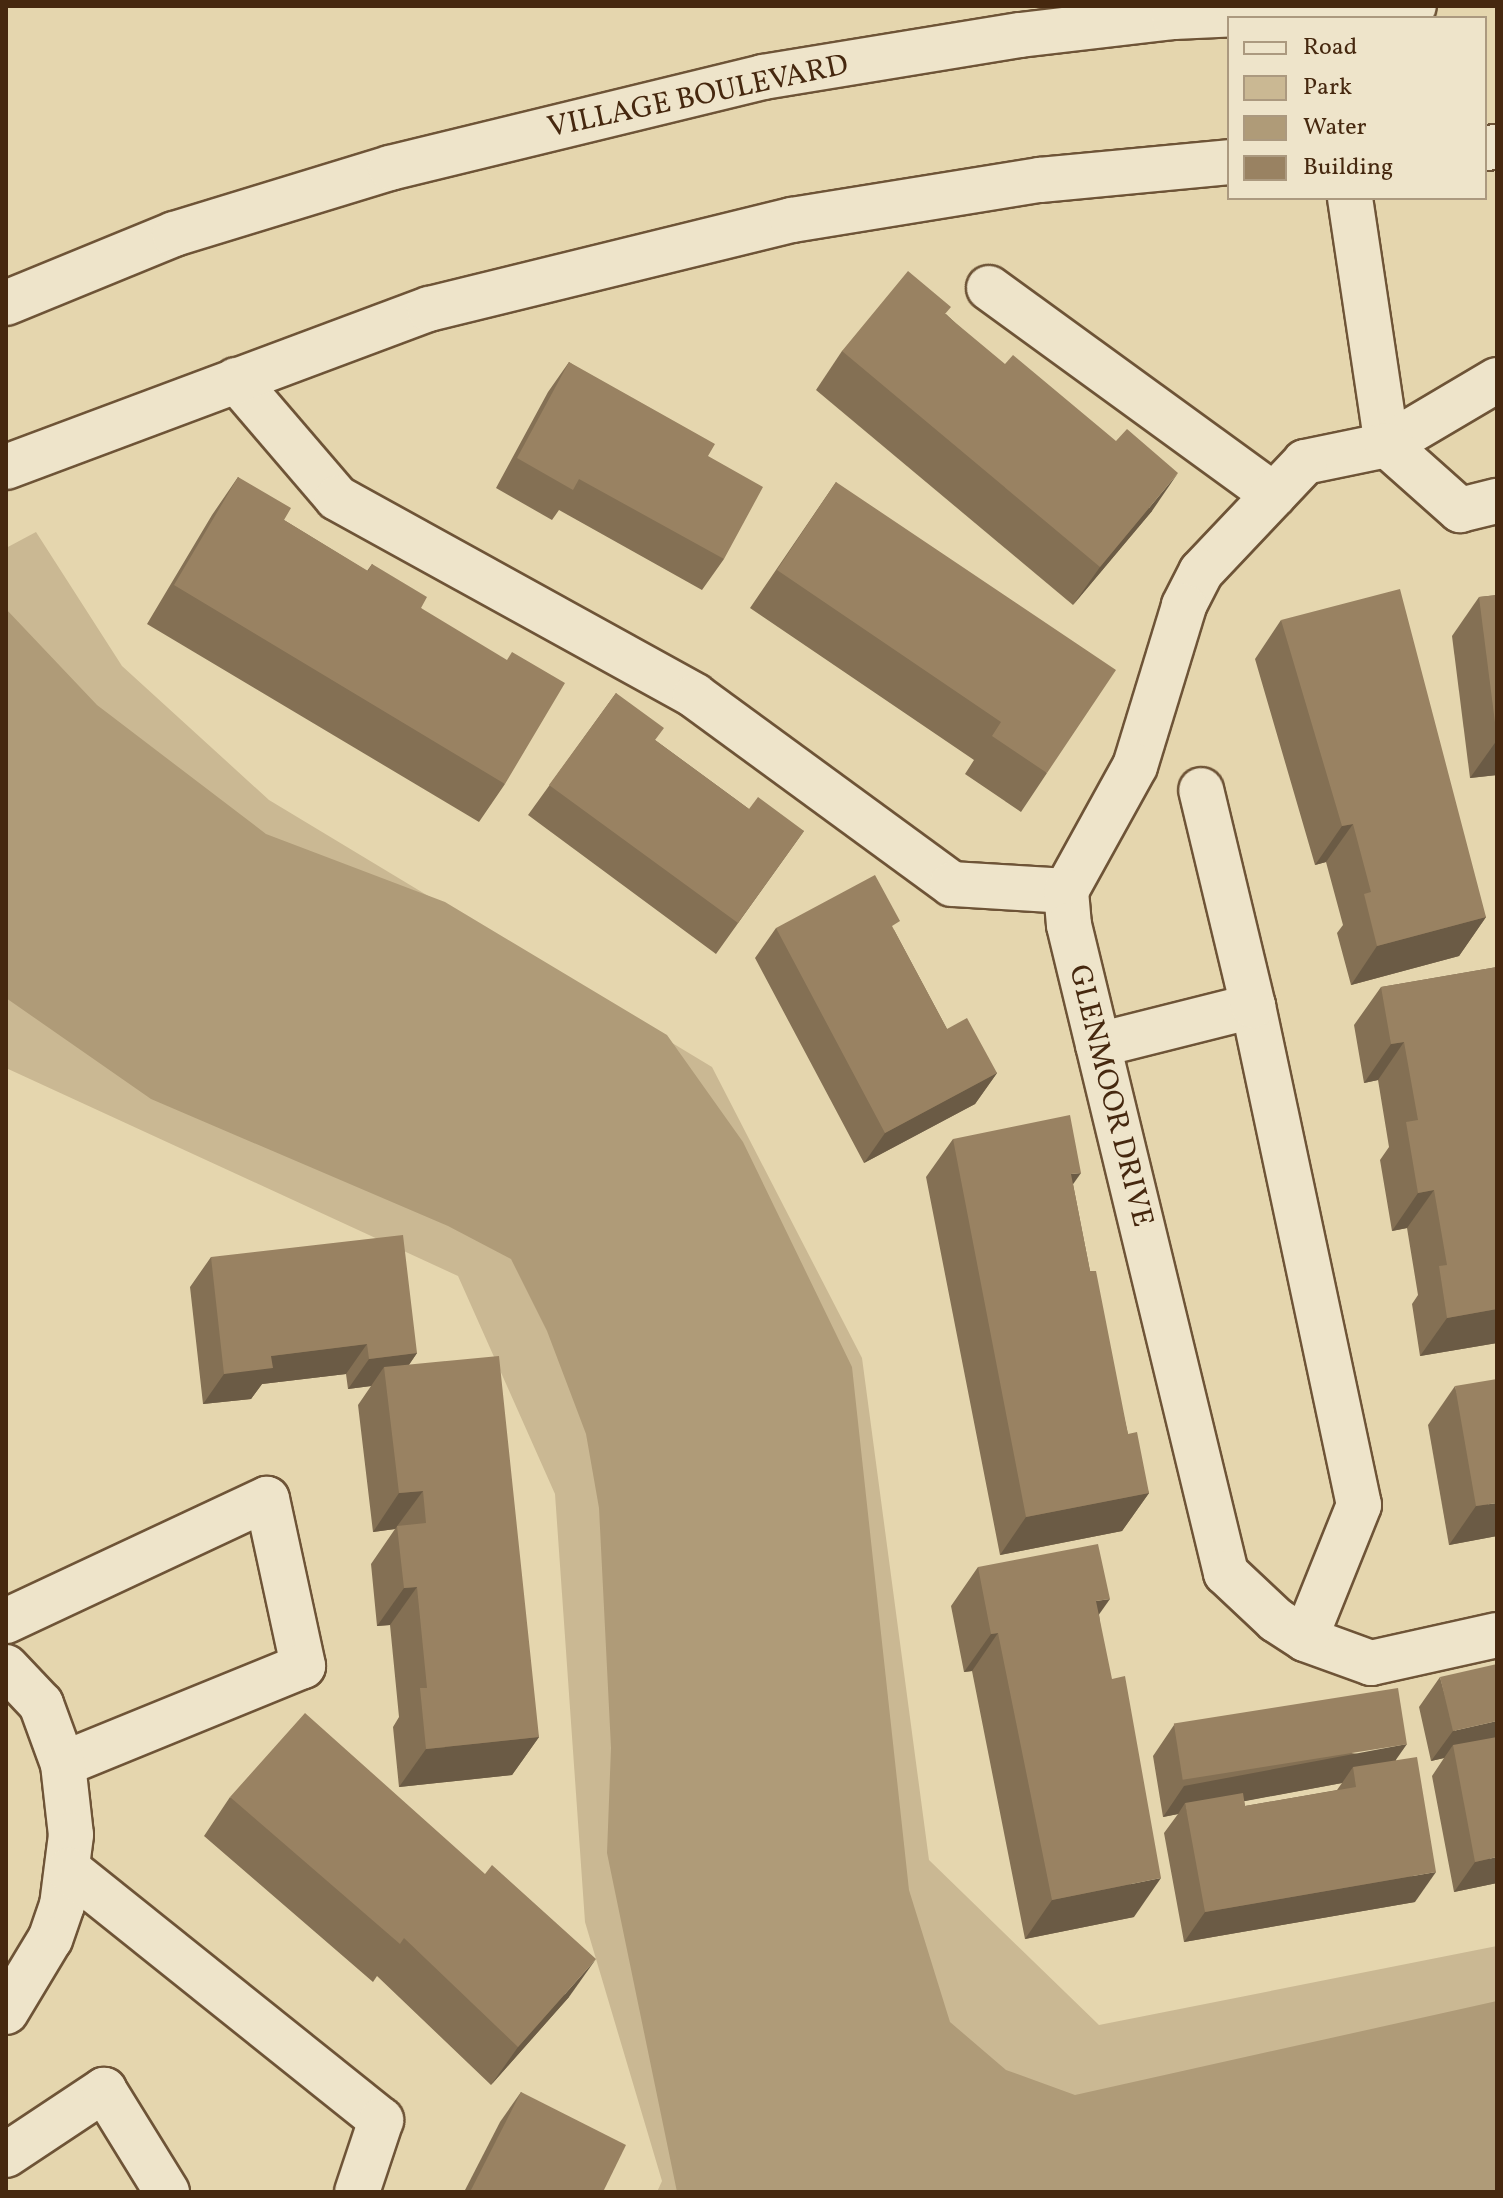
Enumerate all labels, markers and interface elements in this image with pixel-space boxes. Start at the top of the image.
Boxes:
legend [1227,16,1487,200]
text: Road [1303,31,1357,65]
street label: VILLAGE BOULEVARD [544,48,852,146]
text: Park [1303,71,1352,105]
text: Water [1303,111,1367,145]
text: Building [1303,151,1393,185]
street label: GLENMOOR DRIVE [1060,961,1160,1231]

